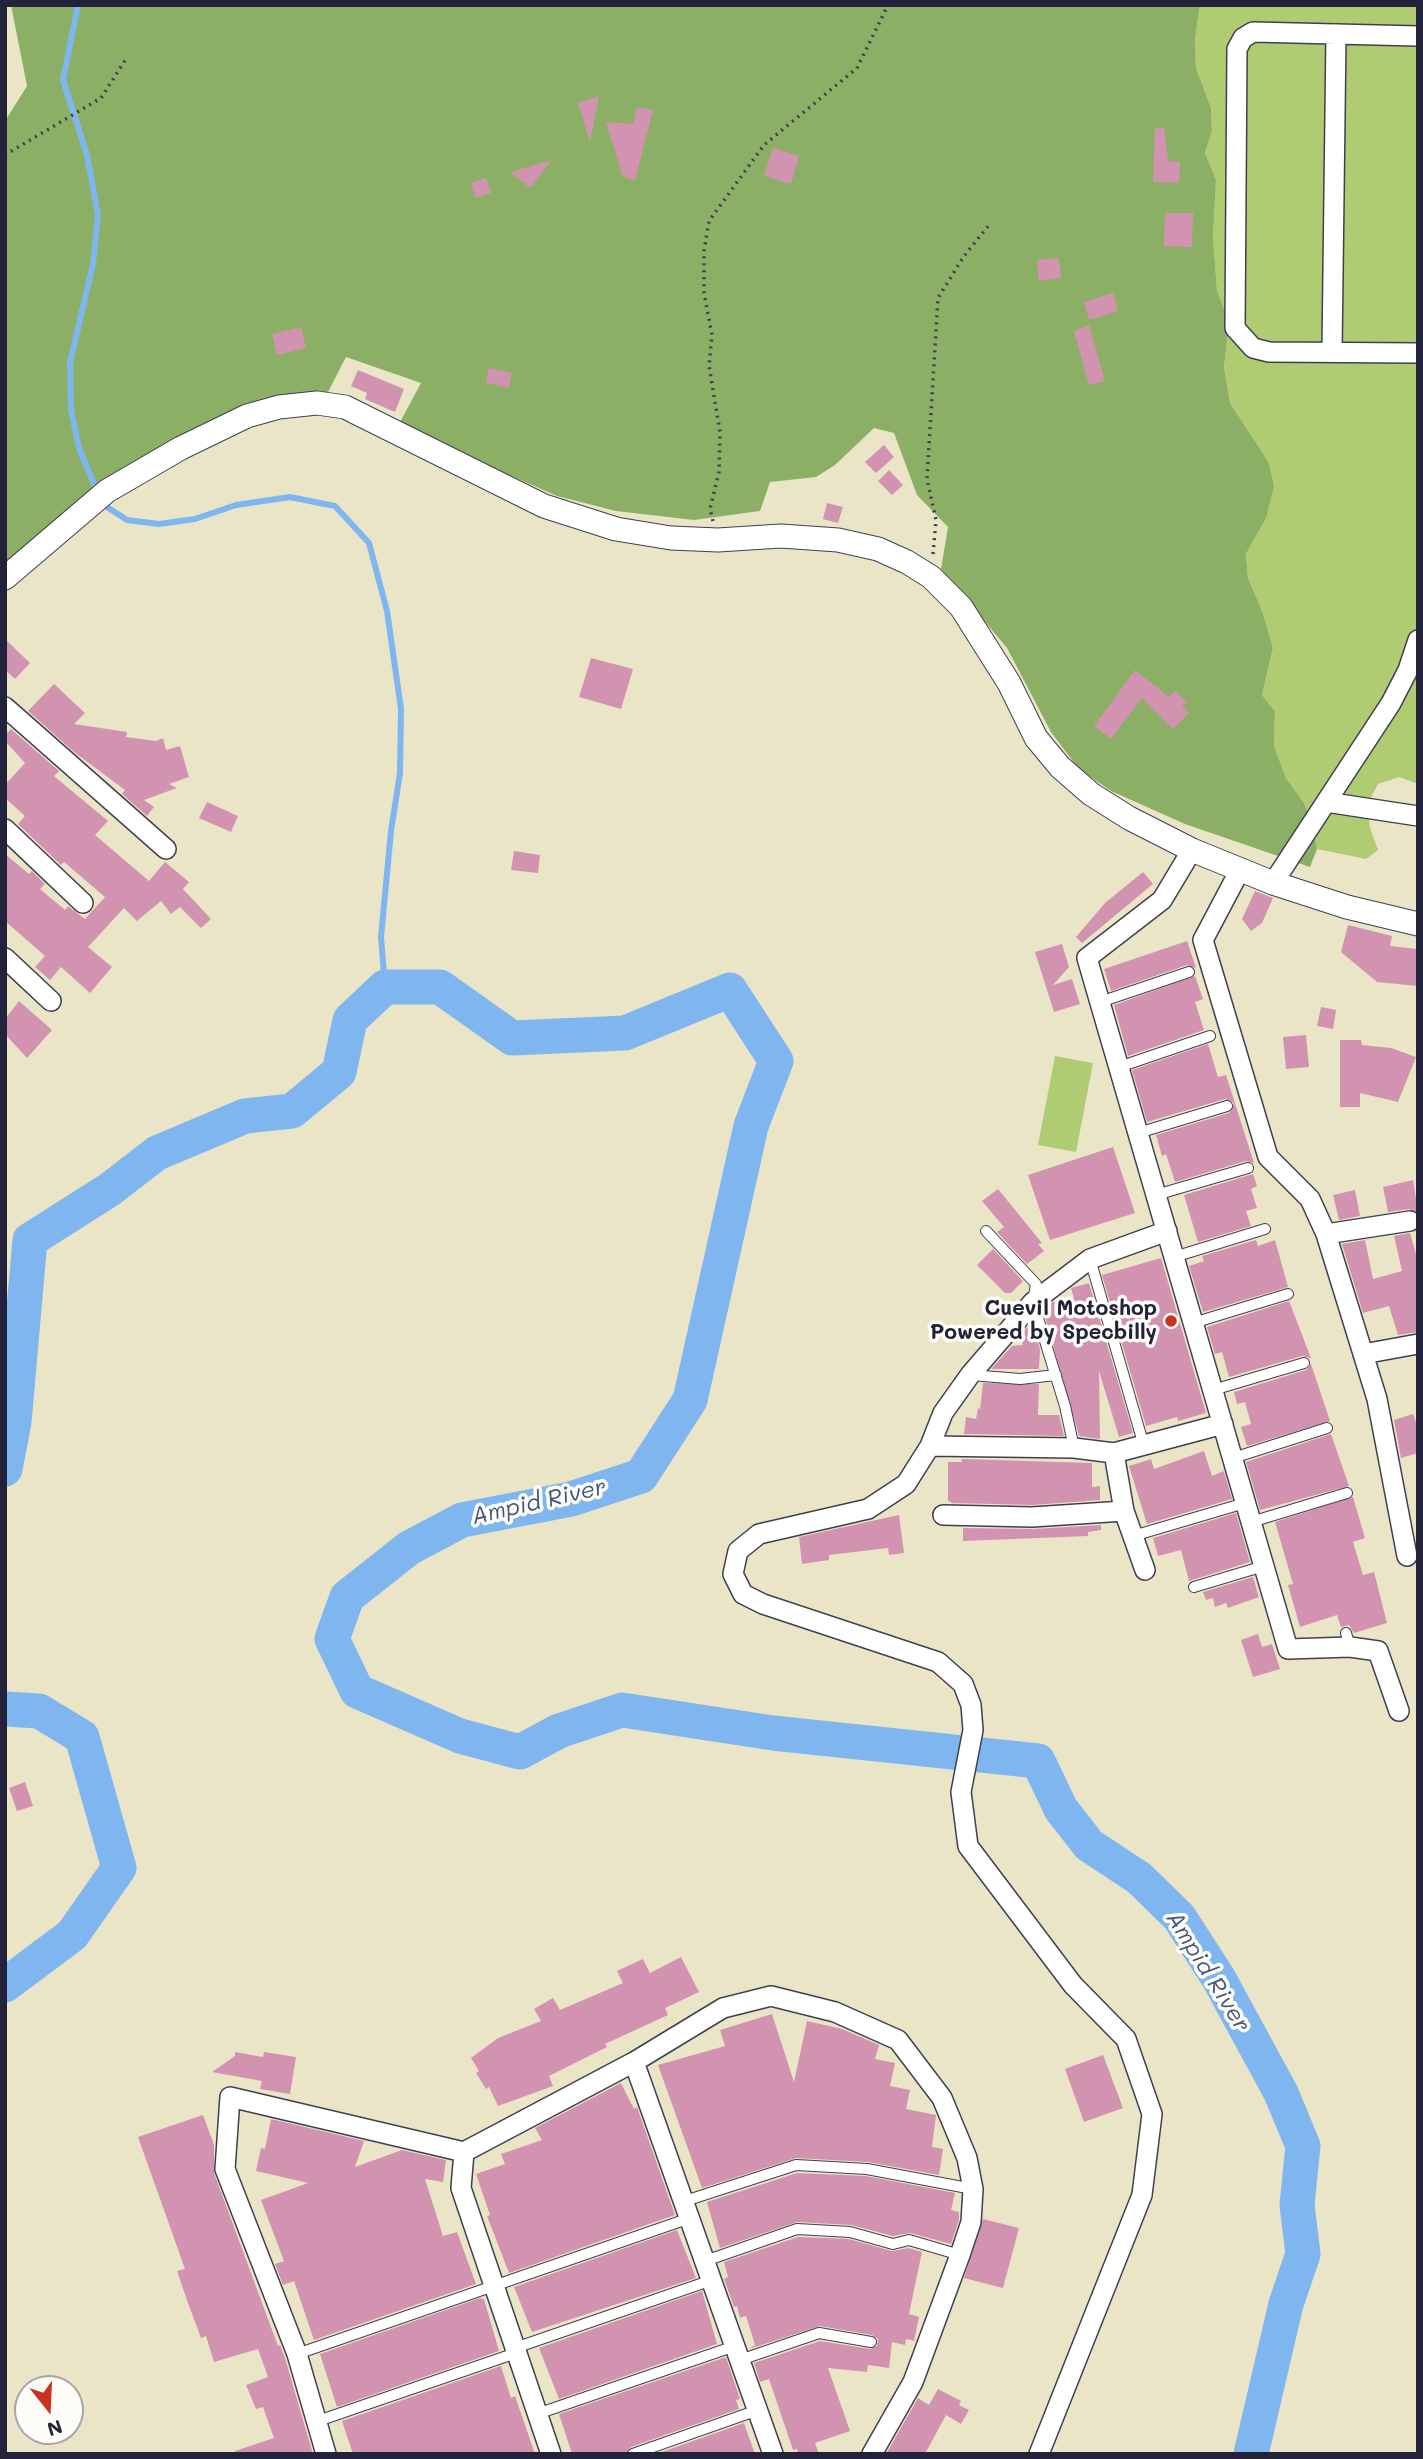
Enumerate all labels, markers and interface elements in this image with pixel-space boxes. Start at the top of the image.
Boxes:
place label: Cuevil Motoshop Powered by Specbilly [930,1296,1157,1346]
marker: Cuevil Motoshop Powered by Specbilly [1163,1313,1179,1329]
water label: Ampid River [469,1473,609,1531]
water label: Ampid River [1160,1907,1256,2037]
north arrow [14,2375,84,2445]
text: N [44,2414,66,2443]

